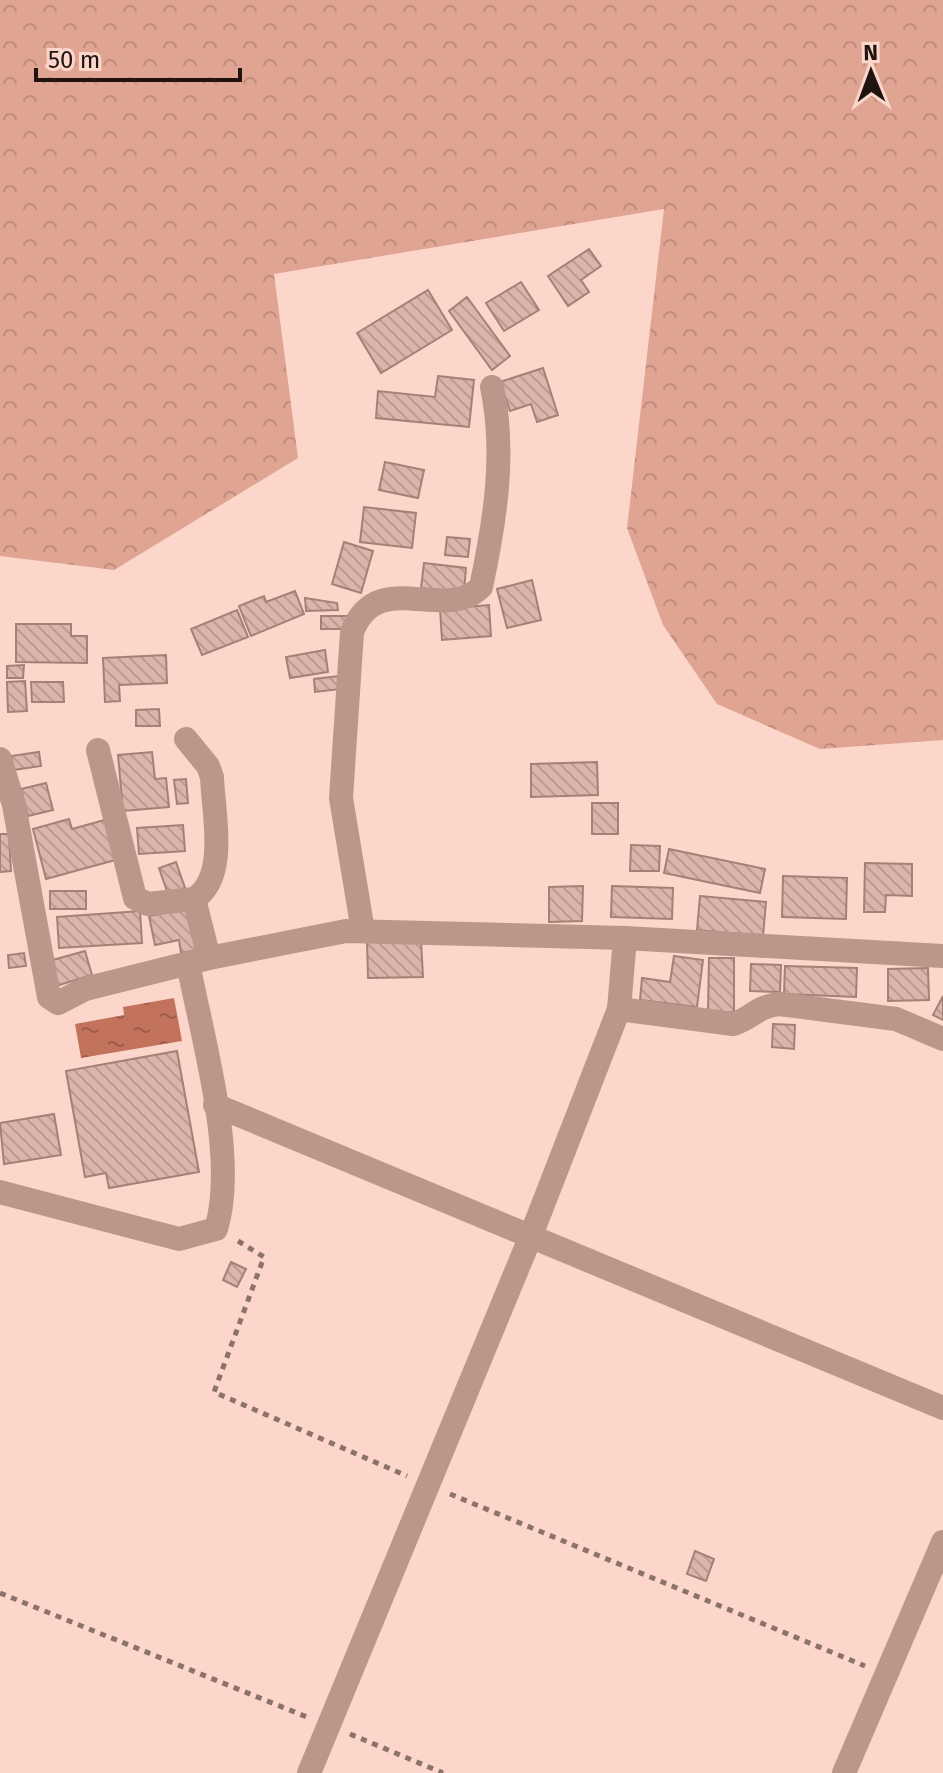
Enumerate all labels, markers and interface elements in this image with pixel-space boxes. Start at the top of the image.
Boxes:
scale bar [36,32,240,82]
north arrow [831,32,911,112]
text: N [863,39,878,66]
text: 50 m [48,46,100,74]

